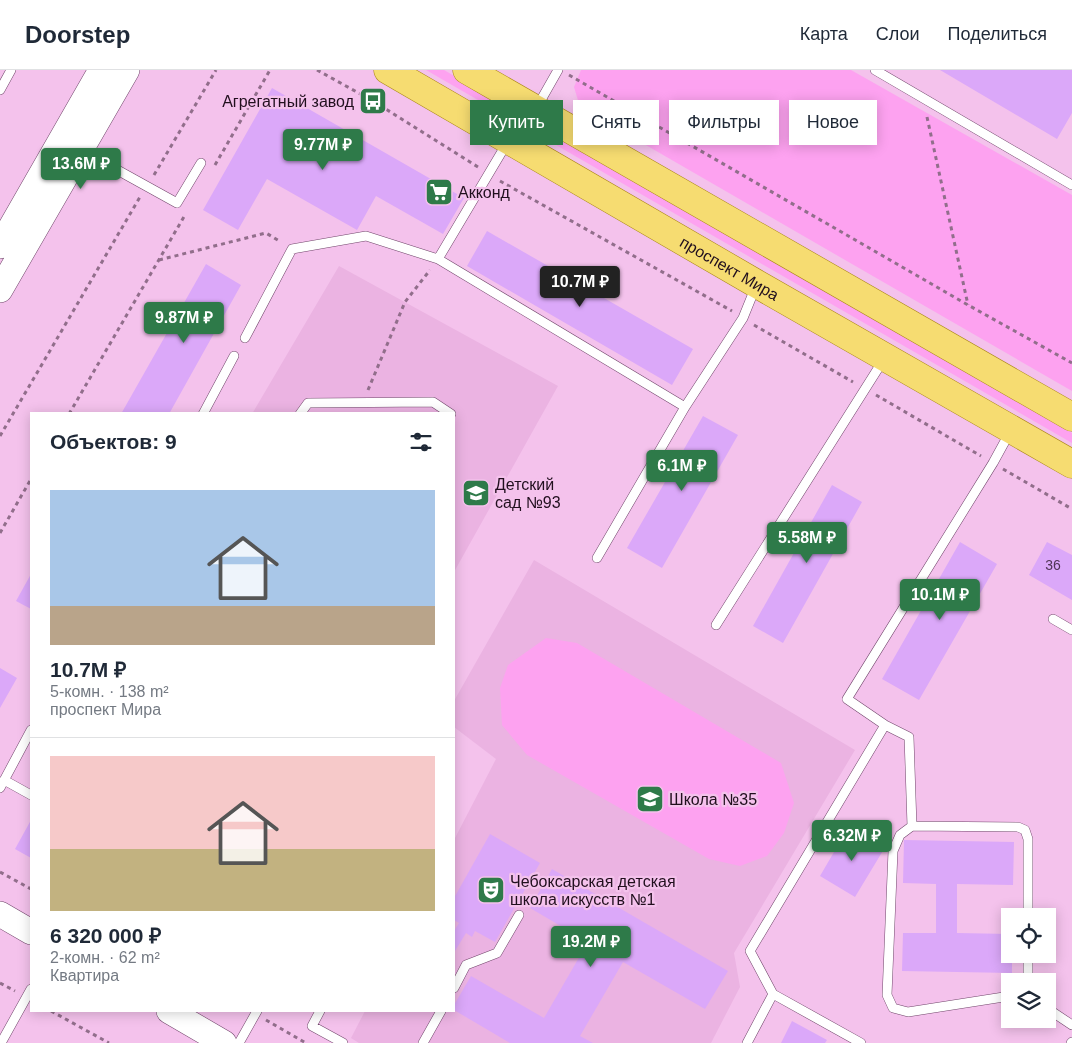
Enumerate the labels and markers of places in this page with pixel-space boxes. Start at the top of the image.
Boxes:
bus stop icon: Агрегатный завод [358,86,388,116]
place label: Агрегатный завод [222,93,355,110]
pin: 9.77M ₽ [277,128,369,171]
pin: 13.6M ₽ [35,148,127,190]
supermarket icon: Акконд [424,177,454,207]
place label: Акконд [458,184,511,201]
pin: 10.7M ₽ [534,266,626,308]
pin: 9.87M ₽ [138,302,230,344]
pin: 6.1M ₽ [641,450,723,492]
place label: Детский сад №93 [495,476,561,511]
school or university icon: Детский сад №93 [461,478,491,508]
pin: 5.58M ₽ [761,522,853,564]
pin: 10.1M ₽ [894,578,986,621]
school or university icon: Школа №35 [635,784,665,814]
place label: Школа №35 [669,791,757,808]
pin: 6.32M ₽ [806,820,898,862]
place label: Чебоксарская детская школа искусств №1 [510,873,676,908]
theatre icon: Чебоксарская детская школа искусств №1 [476,875,506,905]
pin: 19.2M ₽ [545,926,637,968]

